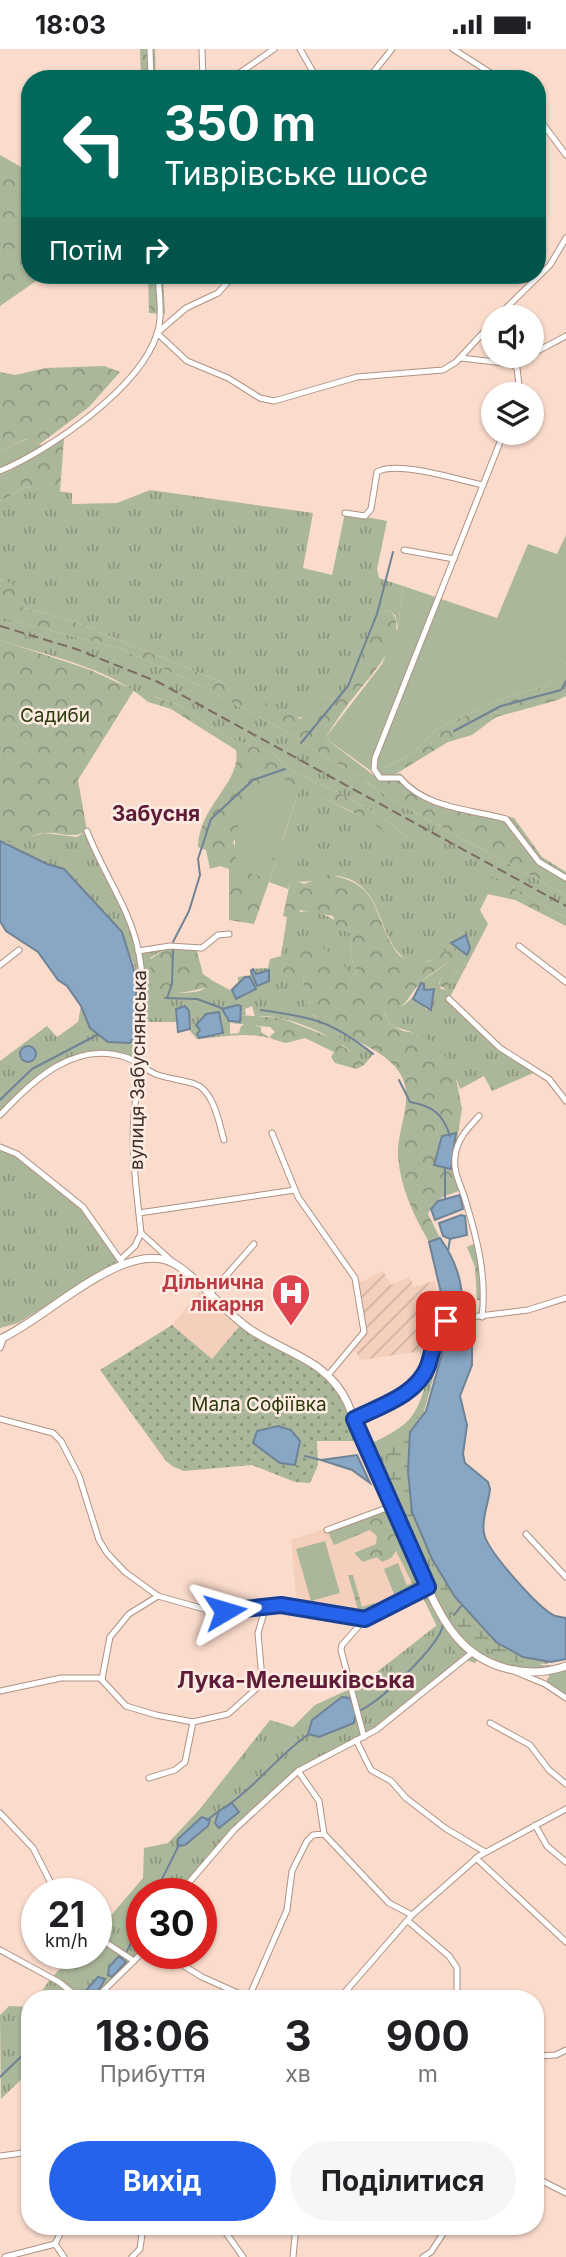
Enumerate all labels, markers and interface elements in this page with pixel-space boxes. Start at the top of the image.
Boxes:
text: 18:03 [35,9,106,40]
text: 350 m [164,94,316,153]
icon: left [49,98,140,189]
text: Тиврівське шосе [164,154,428,193]
icon: right [137,231,175,269]
text: Потім [49,235,123,266]
map controls [481,305,544,445]
button: sound [481,305,544,368]
button: layers [481,382,544,445]
park label: Садиби [20,704,90,727]
district label: Забусня [112,801,200,826]
street label: вулиця Забуснянська [125,970,151,1170]
place label: Дільнична лікарня [162,1271,264,1316]
hospital icon: Дільнична лікарня [270,1272,312,1327]
pin [416,1291,476,1351]
icon: arrive [427,1302,465,1340]
park label: Мала Софіївка [191,1393,327,1416]
position arrow [188,1574,262,1648]
district label: Лука-Мелешківська [177,1666,415,1694]
speed limit sign: 30 [126,1878,217,1969]
text: 21 [48,1893,85,1935]
text: km/h [45,1930,88,1951]
text: 18:06 [95,2010,210,2061]
text: 3 [285,2010,312,2061]
text: 900 [386,2010,470,2061]
text: Прибуття [100,2060,206,2088]
text: хв [285,2060,311,2088]
text: m [418,2060,438,2088]
button: Вихід [49,2141,276,2221]
button: Поділитися [290,2141,516,2221]

